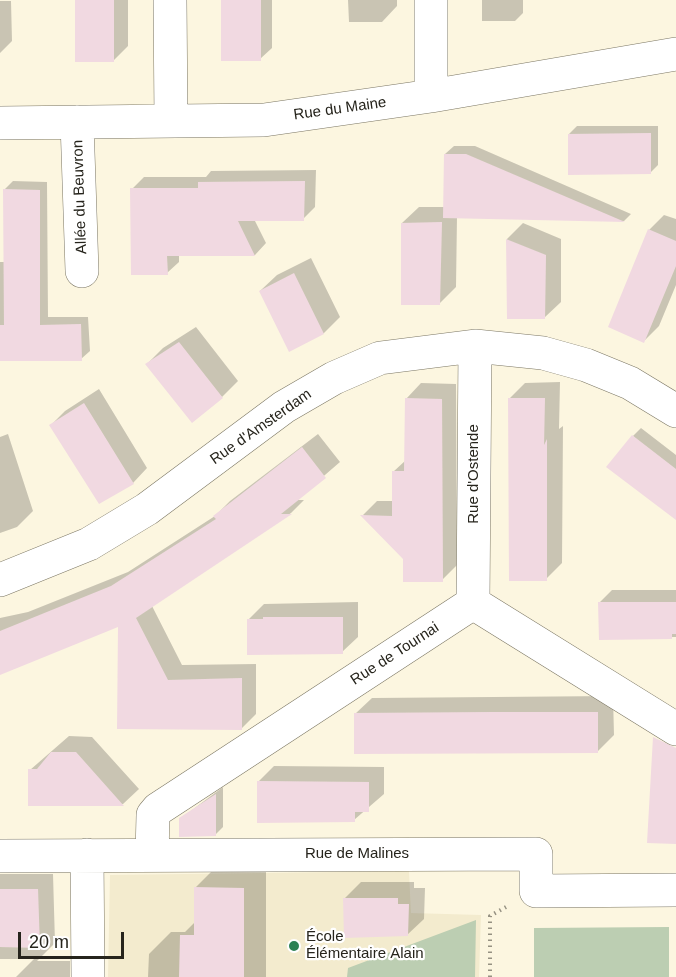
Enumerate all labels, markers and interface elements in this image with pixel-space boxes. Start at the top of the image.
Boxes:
street label: Rue du Maine [293,94,387,124]
street label: Allée du Beuvron [69,140,91,254]
street label: Rue d'Amsterdam [207,385,315,469]
street label: Rue d'Ostende [465,424,483,524]
street label: Rue de Tournai [347,619,443,689]
street label: Rue de Malines [305,845,409,863]
scale bar [21,920,128,958]
place label: École Élémentaire Alain [306,928,424,963]
text: 20 m [29,932,69,952]
marker: École Élémentaire Alain [287,939,301,953]

